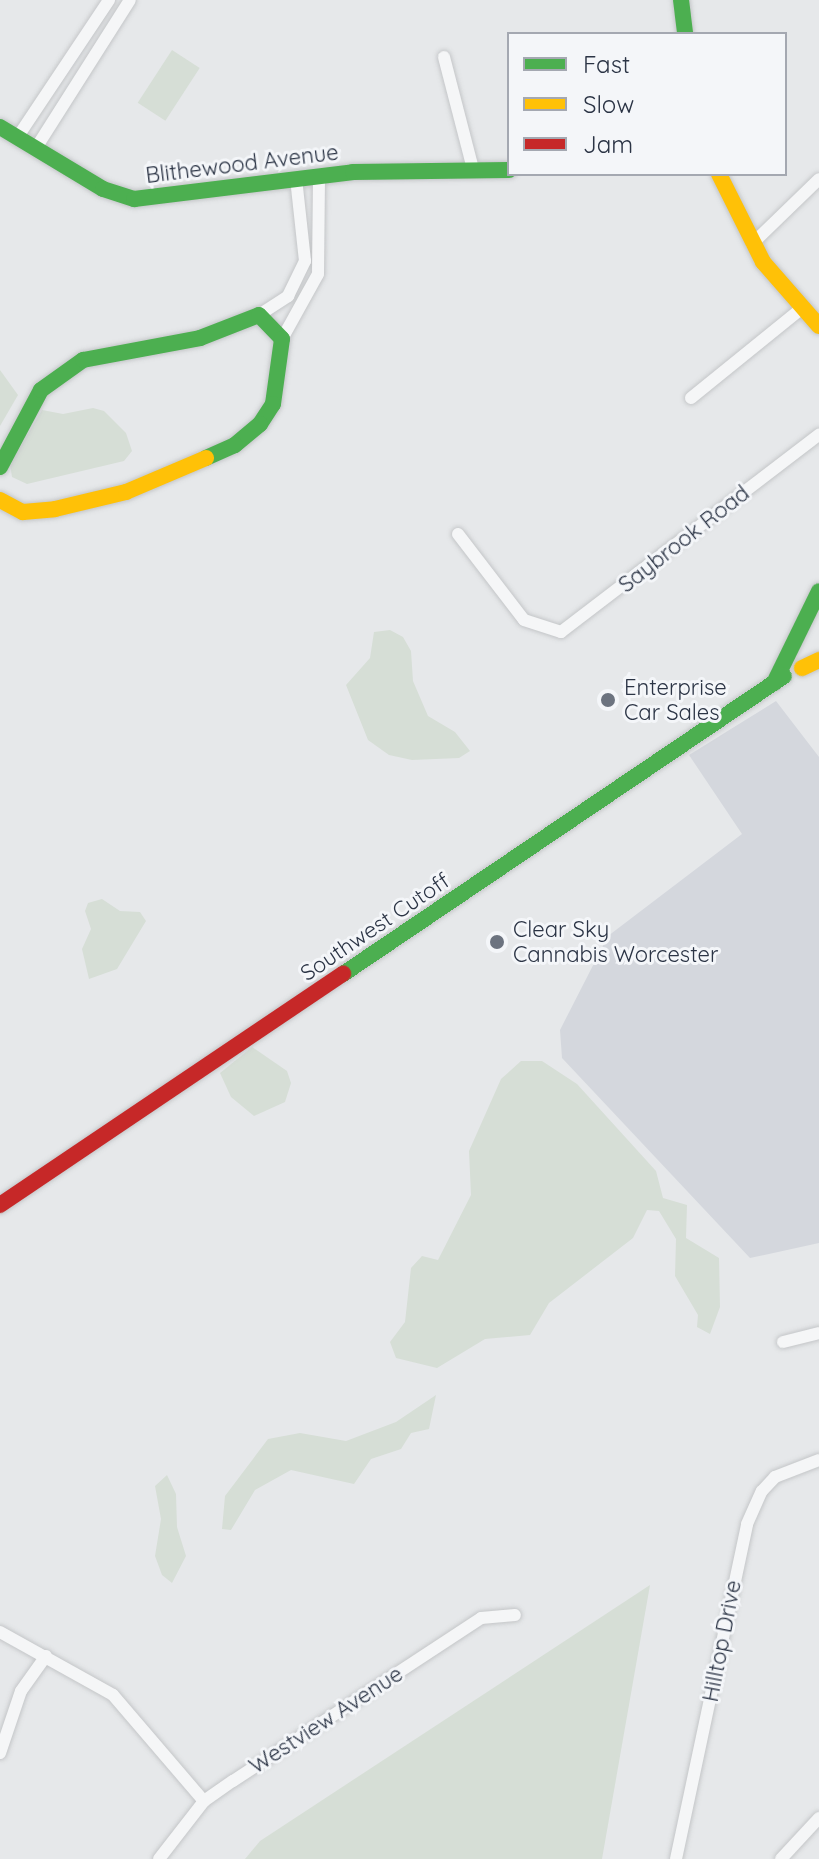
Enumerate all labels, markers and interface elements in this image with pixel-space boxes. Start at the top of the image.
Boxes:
legend [507,32,787,176]
text: Fast [583,49,630,79]
text: Slow [583,89,634,119]
text: Jam [583,129,633,159]
street label: Blithewood Avenue [144,139,340,189]
street label: Saybrook Road [613,480,755,598]
place label: Enterprise Car Sales [624,674,727,726]
marker: Enterprise Car Sales [599,691,617,709]
street label: Southwest Cutoff [295,867,455,987]
place label: Clear Sky Cannabis Worcester [513,916,718,968]
marker: Clear Sky Cannabis Worcester [488,933,506,951]
street label: Hilltop Drive [697,1578,747,1704]
street label: Westview Avenue [244,1661,408,1779]

